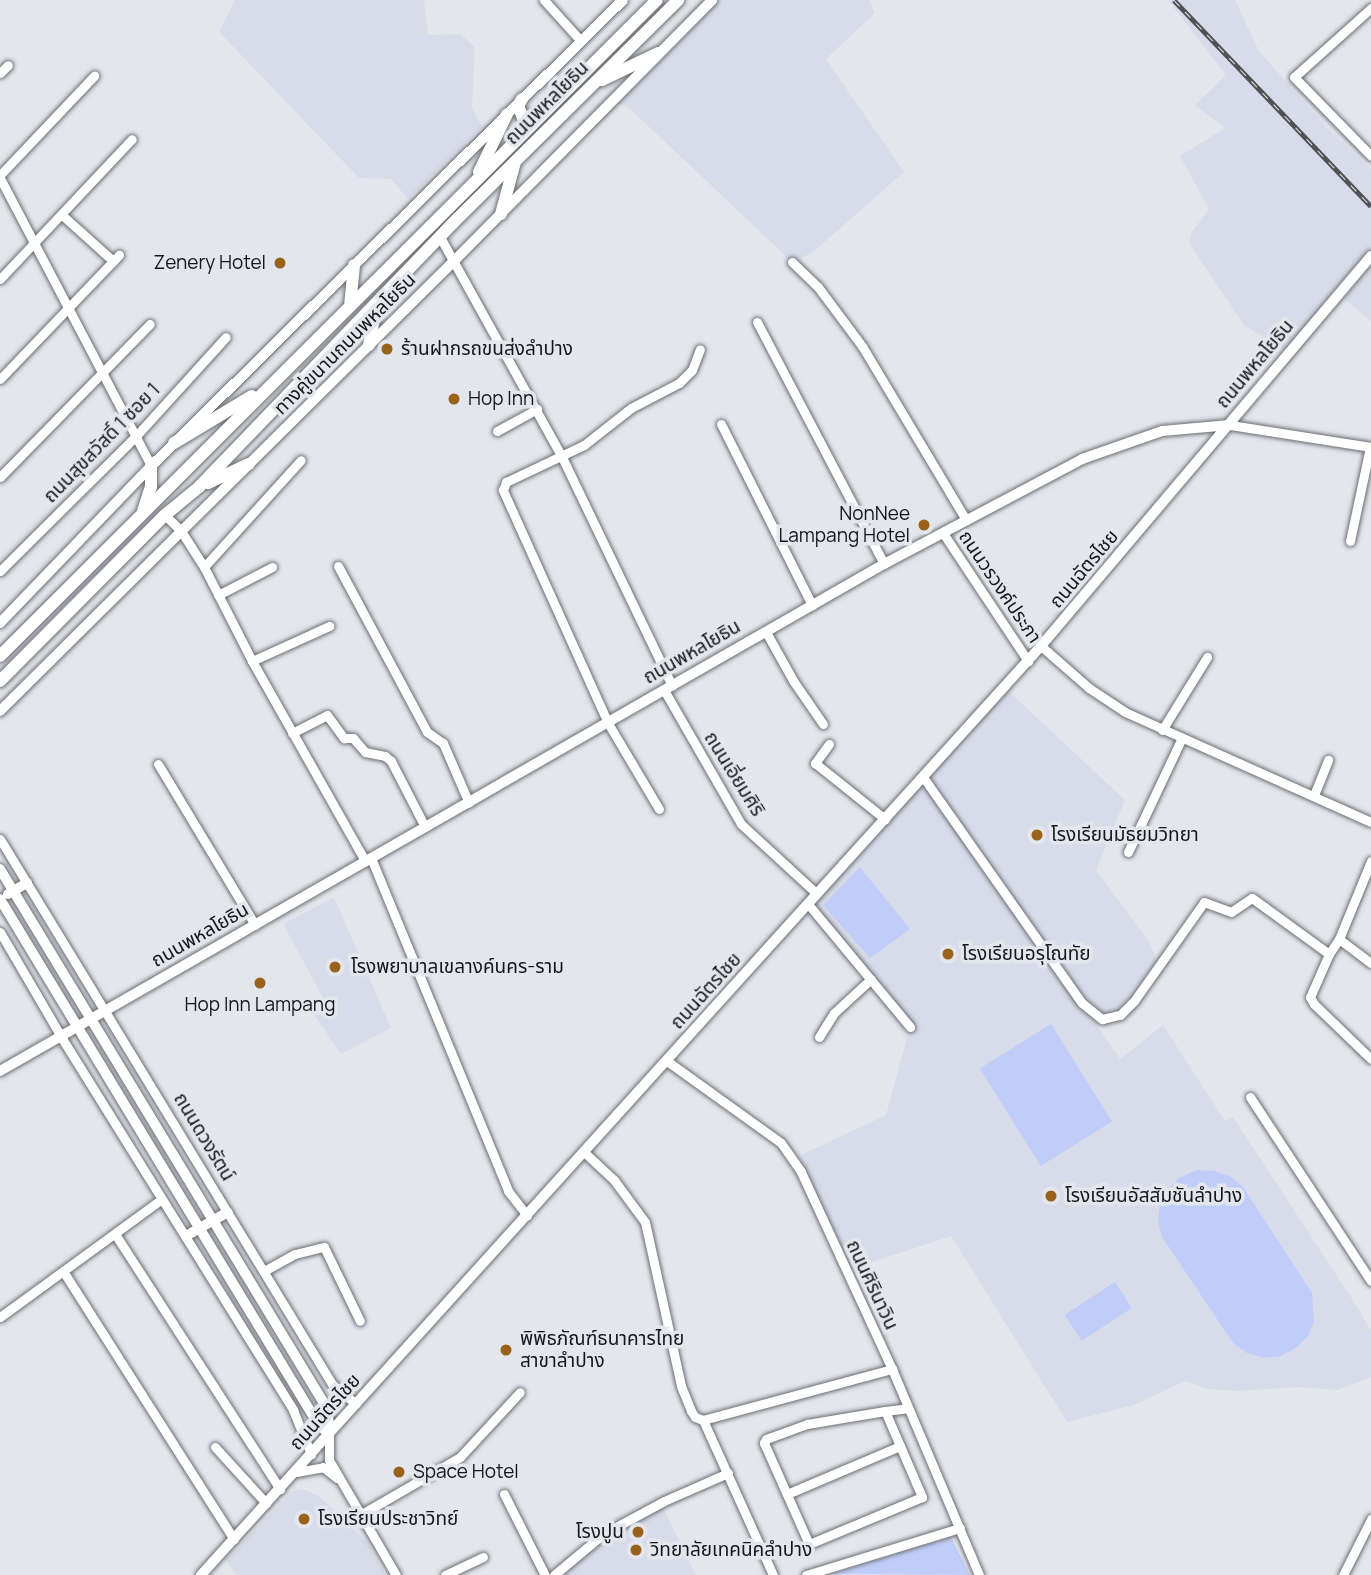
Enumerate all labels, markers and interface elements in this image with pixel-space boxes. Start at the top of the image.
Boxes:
street label: ถนนพหลโยธิน [501,57,593,149]
place label: Zenery Hotel [154,252,266,274]
marker: Zenery Hotel [272,255,288,271]
street label: ทางคู่ขนานถนนพหลโยธิน [269,268,421,420]
street label: ถนนพหลโยธิน [1211,315,1299,413]
place label: ร้านฝากรถขนส่งลำปาง [401,338,573,360]
marker: ร้านฝากรถขนส่งลำปาง [379,341,395,357]
street label: ถนนสุขสวัสดิ์ 1 ซอย 1 [39,378,165,508]
place label: Hop Inn [468,388,534,410]
marker: Hop Inn [446,391,462,407]
place label: NonNee Lampang Hotel [778,503,910,547]
marker: NonNee Lampang Hotel [916,517,932,533]
street label: ถนนฉัตรไชย [1045,525,1123,613]
street label: ถนนวรวงค์ประภา [954,526,1046,648]
street label: ถนนพหลโยธิน [639,615,745,689]
street label: ถนนเอี่ยมศิริ [699,728,769,820]
place label: โรงเรียนมัธยมวิทยา [1051,824,1199,846]
marker: โรงเรียนมัธยมวิทยา [1029,827,1045,843]
street label: ถนนพหลโยธิน [147,898,253,972]
place label: โรงเรียนอรุโณทัย [962,943,1091,965]
marker: โรงเรียนอรุโณทัย [940,946,956,962]
street label: ถนนฉัตรไชย [666,948,746,1034]
place label: โรงพยาบาลเขลางค์นคร-ราม [351,956,564,978]
marker: โรงพยาบาลเขลางค์นคร-ราม [325,957,345,977]
marker: Hop Inn Lampang [252,975,268,991]
place label: Hop Inn Lampang [185,994,335,1016]
street label: ถนนดวงรัตน์ [169,1089,239,1185]
place label: โรงเรียนอัสสัมชันลำปาง [1065,1185,1242,1207]
marker: โรงเรียนอัสสัมชันลำปาง [1043,1188,1059,1204]
street label: ถนนศิรินาวิน [841,1237,903,1333]
place label: พิพิธภัณฑ์ธนาคารไทย สาขาลำปาง [520,1328,684,1372]
marker: พิพิธภัณฑ์ธนาคารไทย สาขาลำปาง [498,1342,514,1358]
street label: ถนนฉัตรไชย [285,1369,365,1455]
place label: Space Hotel [413,1461,519,1483]
marker: Space Hotel [391,1464,407,1480]
place label: โรงเรียนประชาวิทย์ [318,1508,458,1530]
marker: โรงเรียนประชาวิทย์ [296,1511,312,1527]
place label: โรงปูน [576,1521,624,1543]
marker: โรงปูน [630,1524,646,1540]
place label: วิทยาลัยเทคนิคลำปาง [650,1539,812,1561]
marker: วิทยาลัยเทคนิคลำปาง [628,1542,644,1558]

